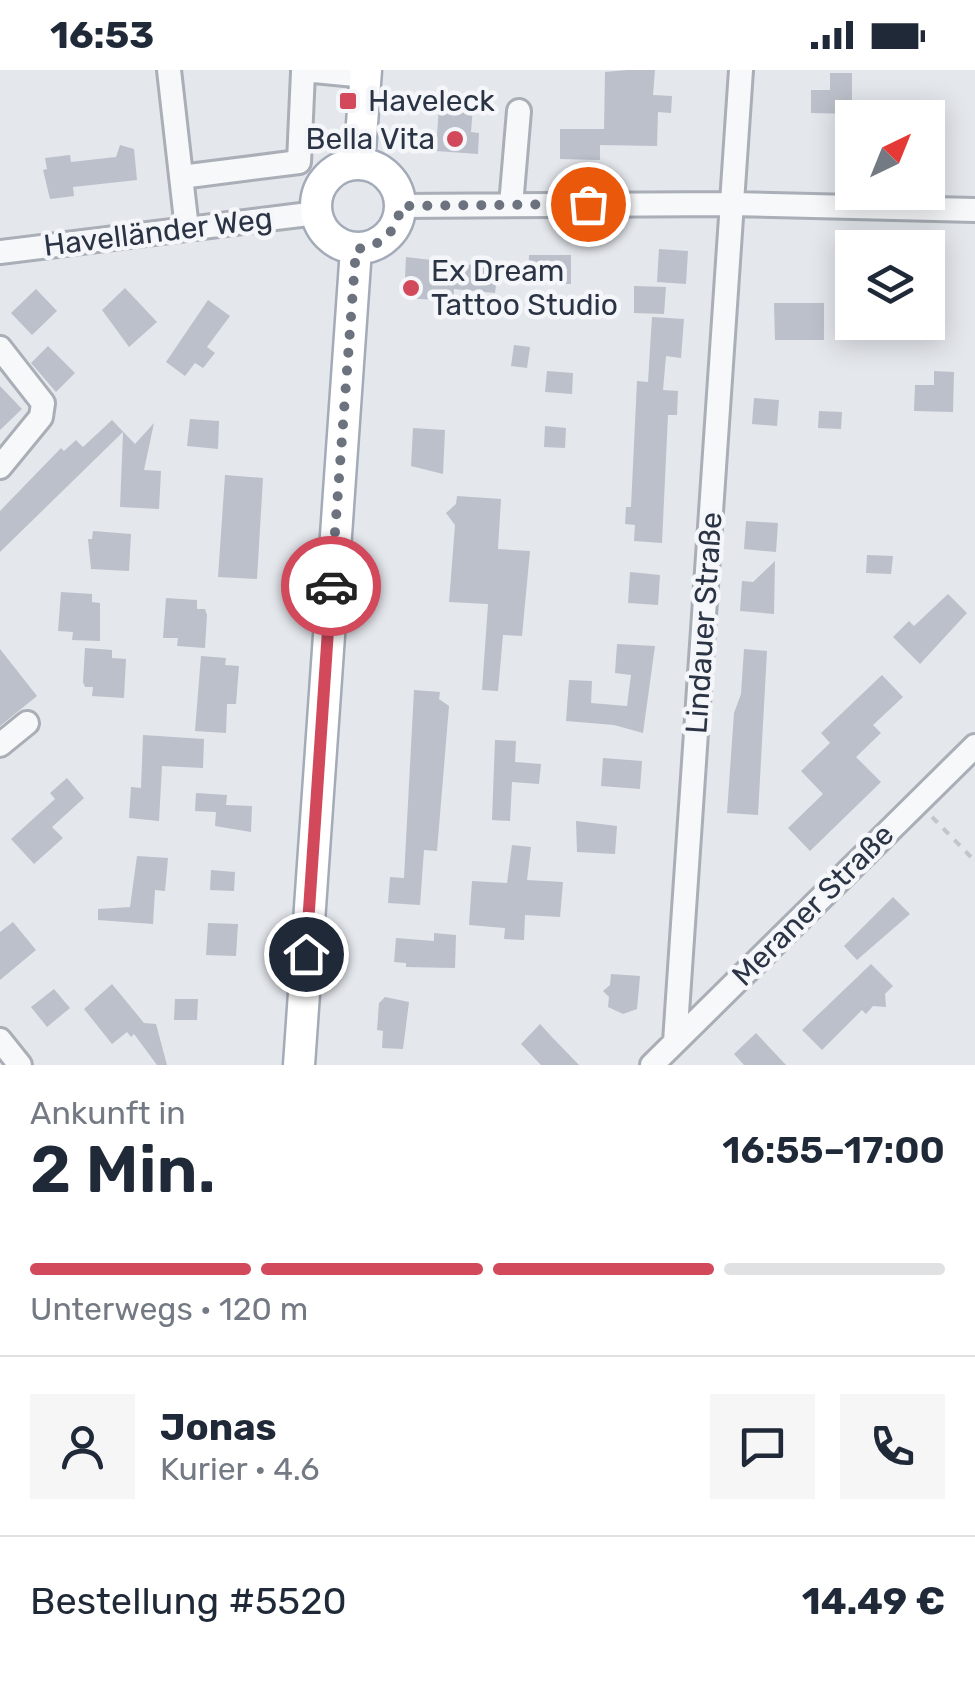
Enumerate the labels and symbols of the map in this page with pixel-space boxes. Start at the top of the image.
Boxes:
place label: Haveleck [368,83,495,119]
marker: Haveleck [337,90,359,112]
north arrow [835,100,945,210]
place label: Bella Vita [305,121,435,157]
marker: Bella Vita [444,128,466,150]
pin [546,162,631,247]
street label: Havelländer Weg [42,200,274,264]
place label: Ex Dream Tattoo Studio [431,253,618,323]
marker: Ex Dream Tattoo Studio [400,277,422,299]
street label: Lindauer Straße [678,511,730,735]
courier [281,536,381,636]
street label: Meraner Straße [725,817,901,993]
pin [264,912,349,997]

